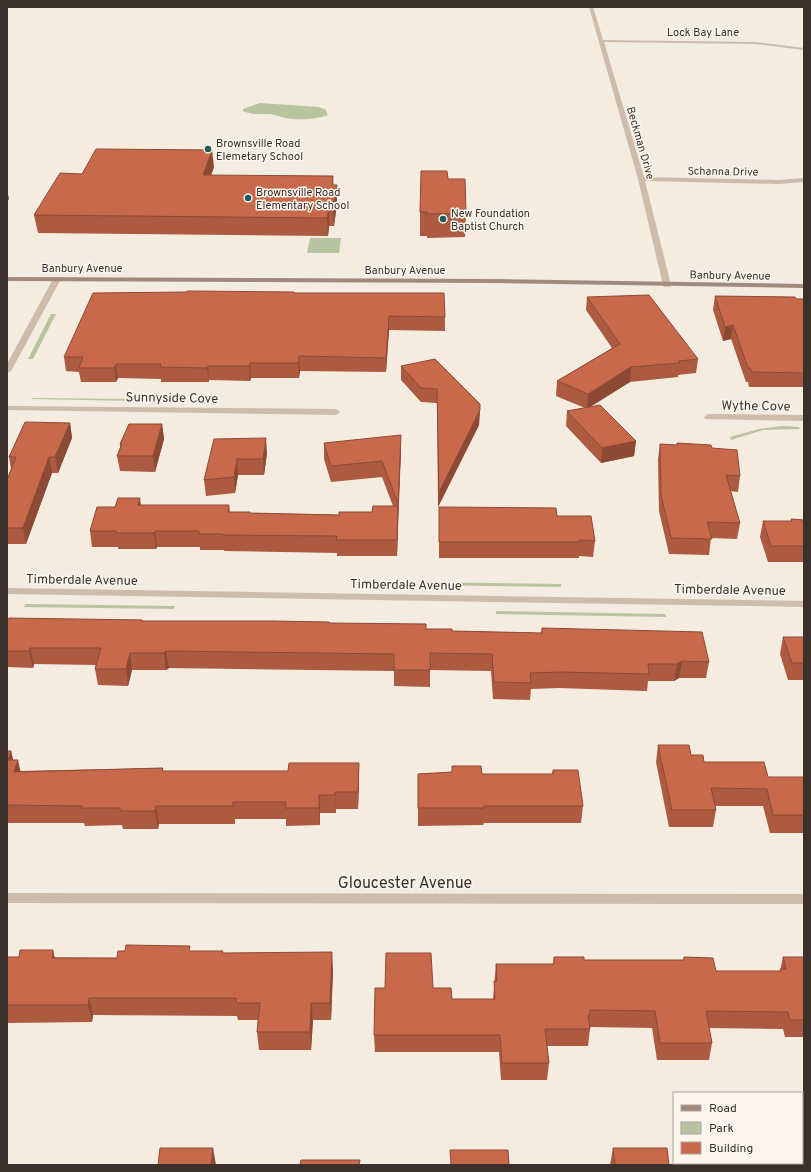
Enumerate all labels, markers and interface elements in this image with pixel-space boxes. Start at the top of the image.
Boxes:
street label: Lock Bay Lane [667,26,739,40]
street label: Beckman Drive [623,105,657,181]
place label: Brownsville Road Elemetary School [216,137,303,164]
marker: Brownsville Road Elemetary School [203,144,213,154]
street label: Schanna Drive [687,164,759,180]
place label: Brownsville Road Elementary School [256,186,349,213]
marker: Brownsville Road Elementary School [243,193,253,203]
place label: New Foundation Baptist Church [451,207,530,234]
marker: New Foundation Baptist Church [438,214,448,224]
street label: Banbury Avenue [41,262,123,276]
street label: Banbury Avenue [364,264,446,278]
street label: Banbury Avenue [689,268,771,284]
street label: Sunnyside Cove [126,390,218,408]
street label: Wythe Cove [721,398,791,416]
street label: Timberdale Avenue [26,572,138,590]
street label: Timberdale Avenue [350,577,462,595]
street label: Timberdale Avenue [674,582,786,600]
street label: Gloucester Avenue [338,874,472,894]
legend [673,1092,803,1164]
text: Road [709,1101,737,1117]
text: Park [709,1121,734,1137]
text: Building [709,1141,753,1157]

